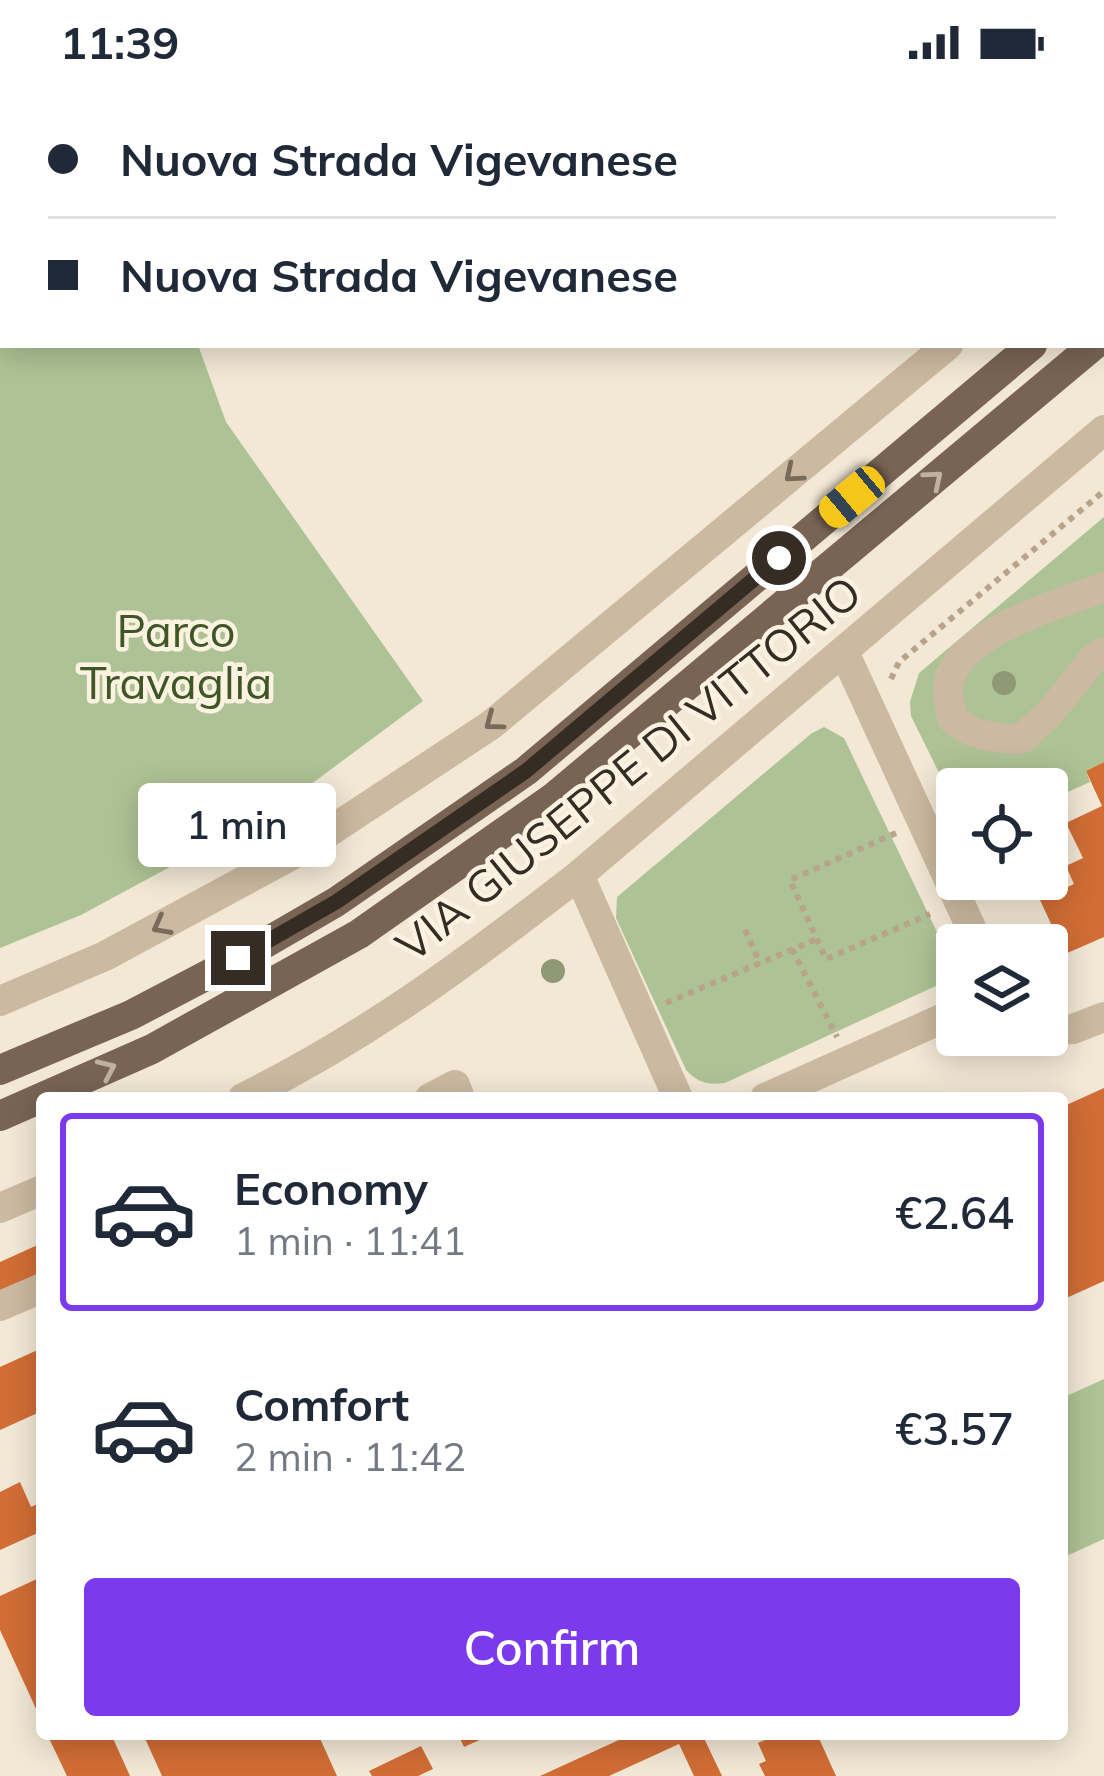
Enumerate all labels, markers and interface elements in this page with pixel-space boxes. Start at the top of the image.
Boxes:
text: 11:39 [60,14,179,70]
text: Nuova Strada Vigevanese [120,131,678,187]
text: Nuova Strada Vigevanese [120,247,678,303]
one-way arrow [785,459,807,481]
car [813,460,891,534]
one-way arrow [920,471,942,493]
route start [752,531,806,585]
street label: VIA GIUSEPPE DI VITTORIO [384,563,872,973]
park label: Parco Travaglia [80,602,272,710]
one-way arrow [485,708,506,730]
map controls [936,768,1068,1056]
button: locate [936,768,1068,900]
callout: 1 min [139,784,337,868]
text: 1 min [186,800,288,849]
one-way arrow [152,912,173,935]
button: layers [936,924,1068,1056]
route end [211,931,265,985]
one-way arrow [95,1059,116,1083]
icon: car [90,1158,198,1266]
text: Economy [234,1160,428,1216]
text: €2.64 [895,1184,1014,1240]
text: 1 min · 11:41 [234,1216,466,1265]
icon: car [90,1374,198,1482]
text: Comfort [234,1376,409,1432]
text: €3.57 [895,1400,1014,1456]
text: 2 min · 11:42 [234,1432,466,1481]
button: Confirm [84,1578,1020,1716]

